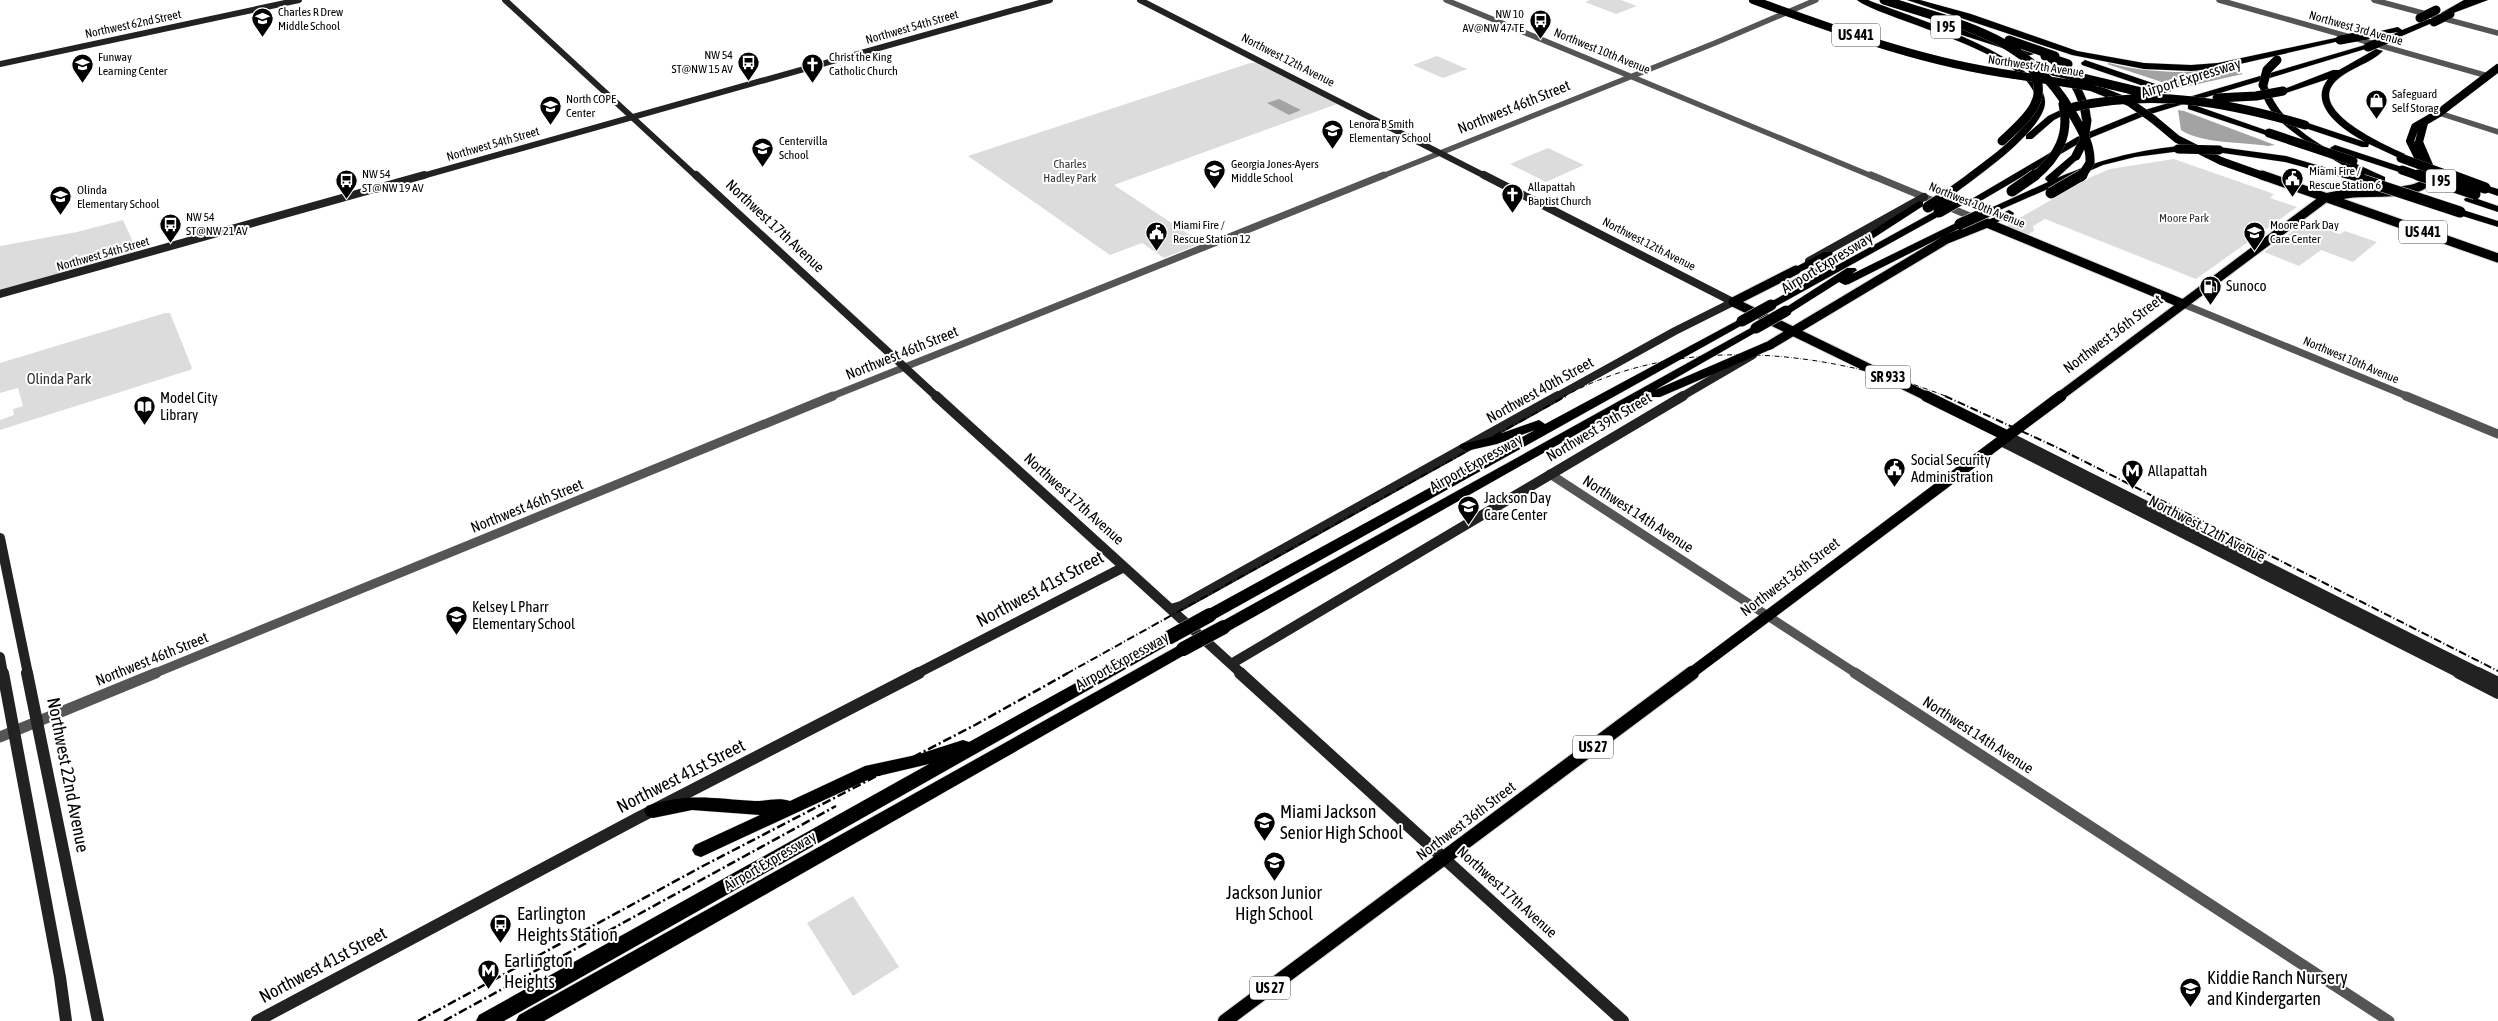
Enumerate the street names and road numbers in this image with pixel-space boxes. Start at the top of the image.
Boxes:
street label: Northwest 62nd Street [84,7,183,41]
street label: Northwest 54th Street [864,7,960,47]
street label: Northwest 3rd Avenue [2307,8,2405,48]
road number: I 95 [1931,16,1961,38]
road number: US 441 [1832,24,1880,46]
street label: Northwest 10th Avenue [1552,25,1652,77]
street label: Northwest 12th Avenue [1239,30,1337,90]
street label: Northwest 7th Avenue [1987,52,2085,80]
street label: Airport Expressway [2139,54,2243,101]
street label: Northwest 46th Street [1455,76,1572,137]
street label: Northwest 54th Street [445,124,541,164]
road number: I 95 [2426,170,2456,192]
street label: Northwest 17th Avenue [723,176,828,276]
street label: Northwest 10th Avenue [1927,179,2027,231]
street label: Northwest 12th Avenue [1600,214,1698,274]
road number: US 441 [2399,220,2447,243]
street label: Airport Expressway [1778,229,1875,296]
street label: Northwest 54th Street [55,234,151,274]
street label: Northwest 36th Street [2060,291,2166,376]
street label: Northwest 46th Street [843,322,960,383]
street label: Northwest 10th Avenue [2301,333,2401,387]
street label: Northwest 40th Street [1483,353,1596,426]
road number: SR 933 [1866,366,1910,388]
street label: Northwest 39th Street [1543,388,1654,465]
street label: Airport Expressway [1426,430,1525,495]
street label: Northwest 17th Avenue [1021,449,1128,548]
street label: Northwest 14th Avenue [1580,472,1697,556]
street label: Northwest 46th Street [468,475,585,536]
street label: Northwest 12th Avenue [2146,492,2268,565]
street label: Northwest 36th Street [1737,534,1843,619]
street label: Northwest 41st Street [972,546,1107,631]
street label: Northwest 46th Street [93,628,210,689]
street label: Airport Expressway [1072,628,1171,693]
street label: Northwest 14th Avenue [1920,693,2037,777]
street label: Northwest 22nd Avenue [43,696,94,854]
street label: Northwest 41st Street [613,734,748,817]
road number: US 27 [1573,736,1613,759]
street label: Northwest 36th Street [1413,778,1519,863]
street label: Airport Expressway [721,827,819,894]
street label: Northwest 17th Avenue [1454,842,1561,941]
street label: Northwest 41st Street [255,922,390,1007]
road number: US 27 [1250,976,1290,1000]

